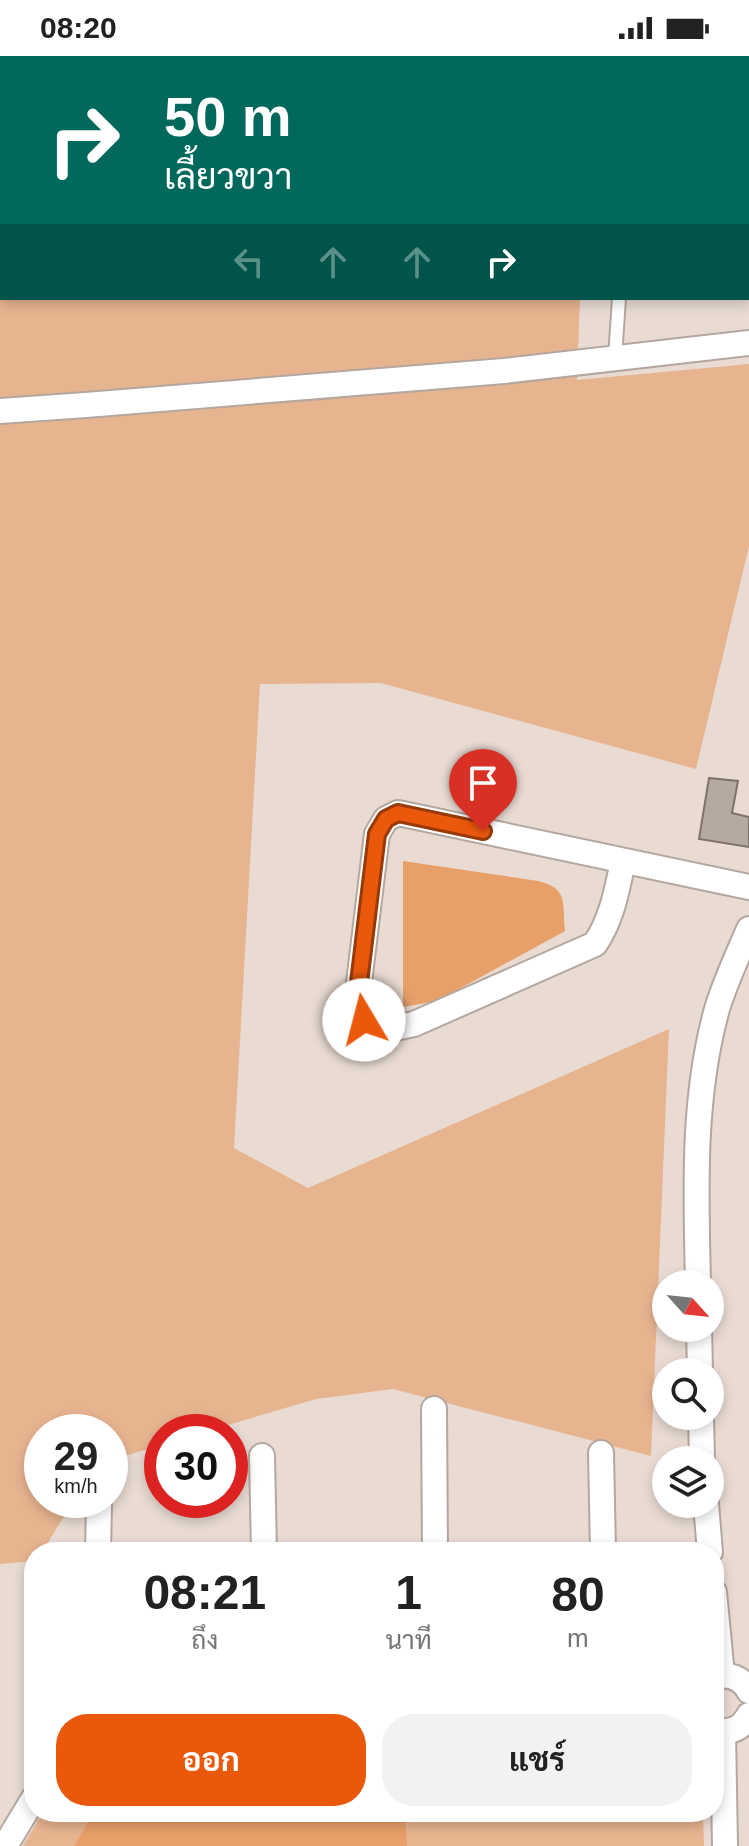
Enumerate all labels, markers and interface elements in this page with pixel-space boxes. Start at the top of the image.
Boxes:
text: 08:20 [40,11,117,44]
text: 50 m [164,85,292,148]
icon: right [32,88,136,192]
text: เลี้ยวขวา [164,156,292,197]
icon: left [227,240,271,284]
icon: ahead [311,240,355,284]
icon: ahead [395,240,439,284]
icon: right [479,240,523,284]
pin [449,749,517,831]
icon: arrive [461,761,505,805]
position arrow [322,978,406,1062]
north arrow [652,1270,724,1342]
map controls [652,1270,724,1518]
button: search [652,1358,724,1430]
speed limit sign: 30 [144,1414,248,1518]
text: 29 [54,1434,98,1478]
button: layers [652,1446,724,1518]
text: km/h [54,1475,98,1497]
text: 08:21 [143,1566,266,1619]
text: 1 [395,1566,422,1619]
text: 80 [551,1568,605,1621]
text: m [567,1623,589,1653]
text: ถึง [191,1625,218,1655]
text: นาที [386,1625,432,1655]
button: ออก [56,1714,366,1806]
button: แชร์ [382,1714,692,1806]

